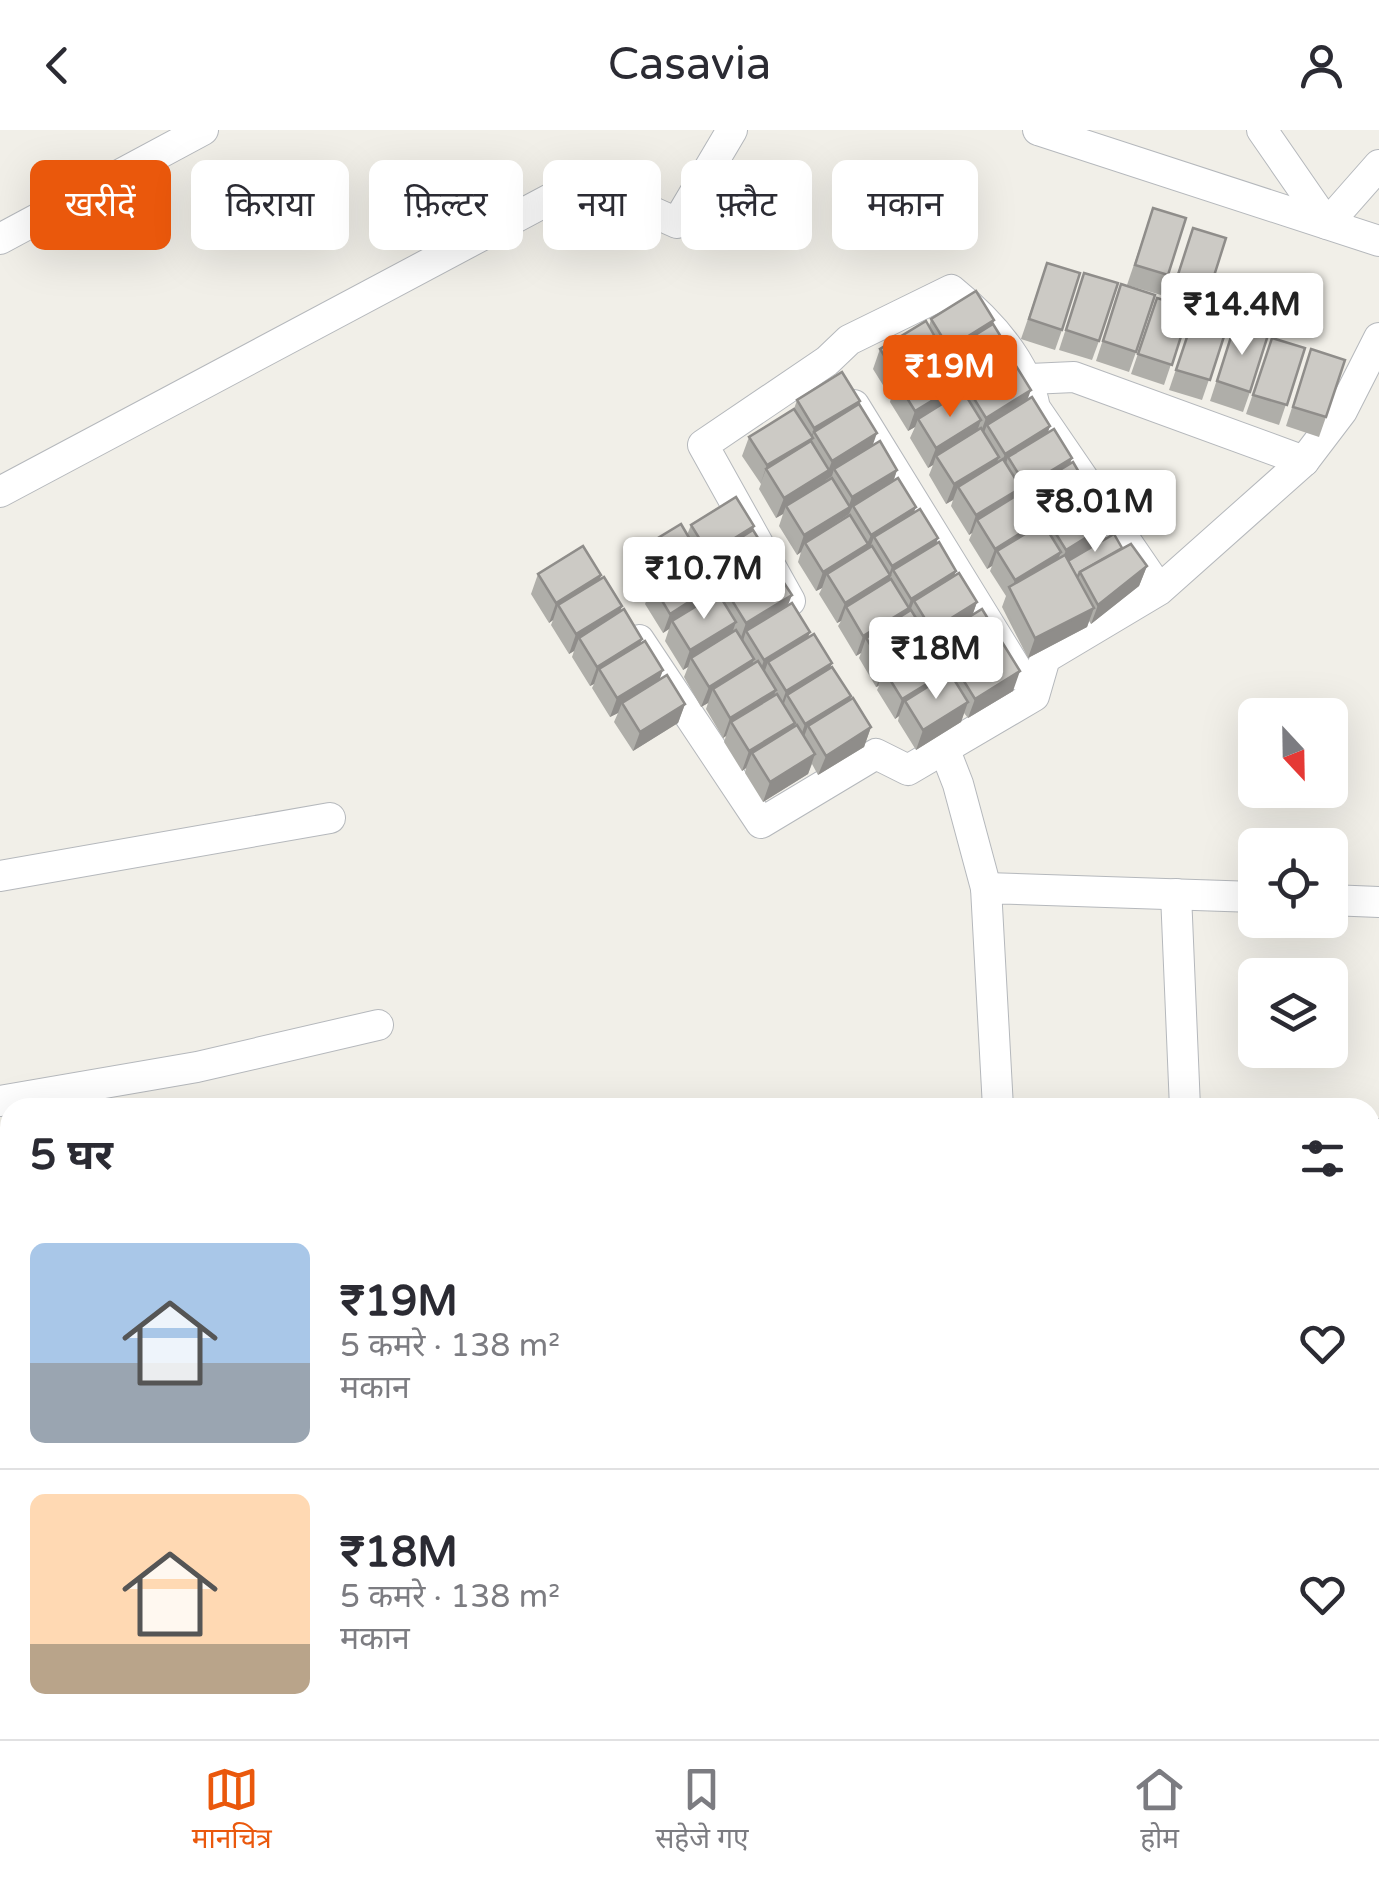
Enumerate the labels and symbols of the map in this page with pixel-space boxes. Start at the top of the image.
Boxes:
pin: ₹14.4M [1161,273,1323,358]
pin: ₹19M [891,335,1009,420]
pin: ₹8.01M [1014,470,1176,555]
pin: ₹10.7M [623,537,785,622]
pin: ₹18M [877,617,995,702]
north arrow [1238,698,1348,808]

